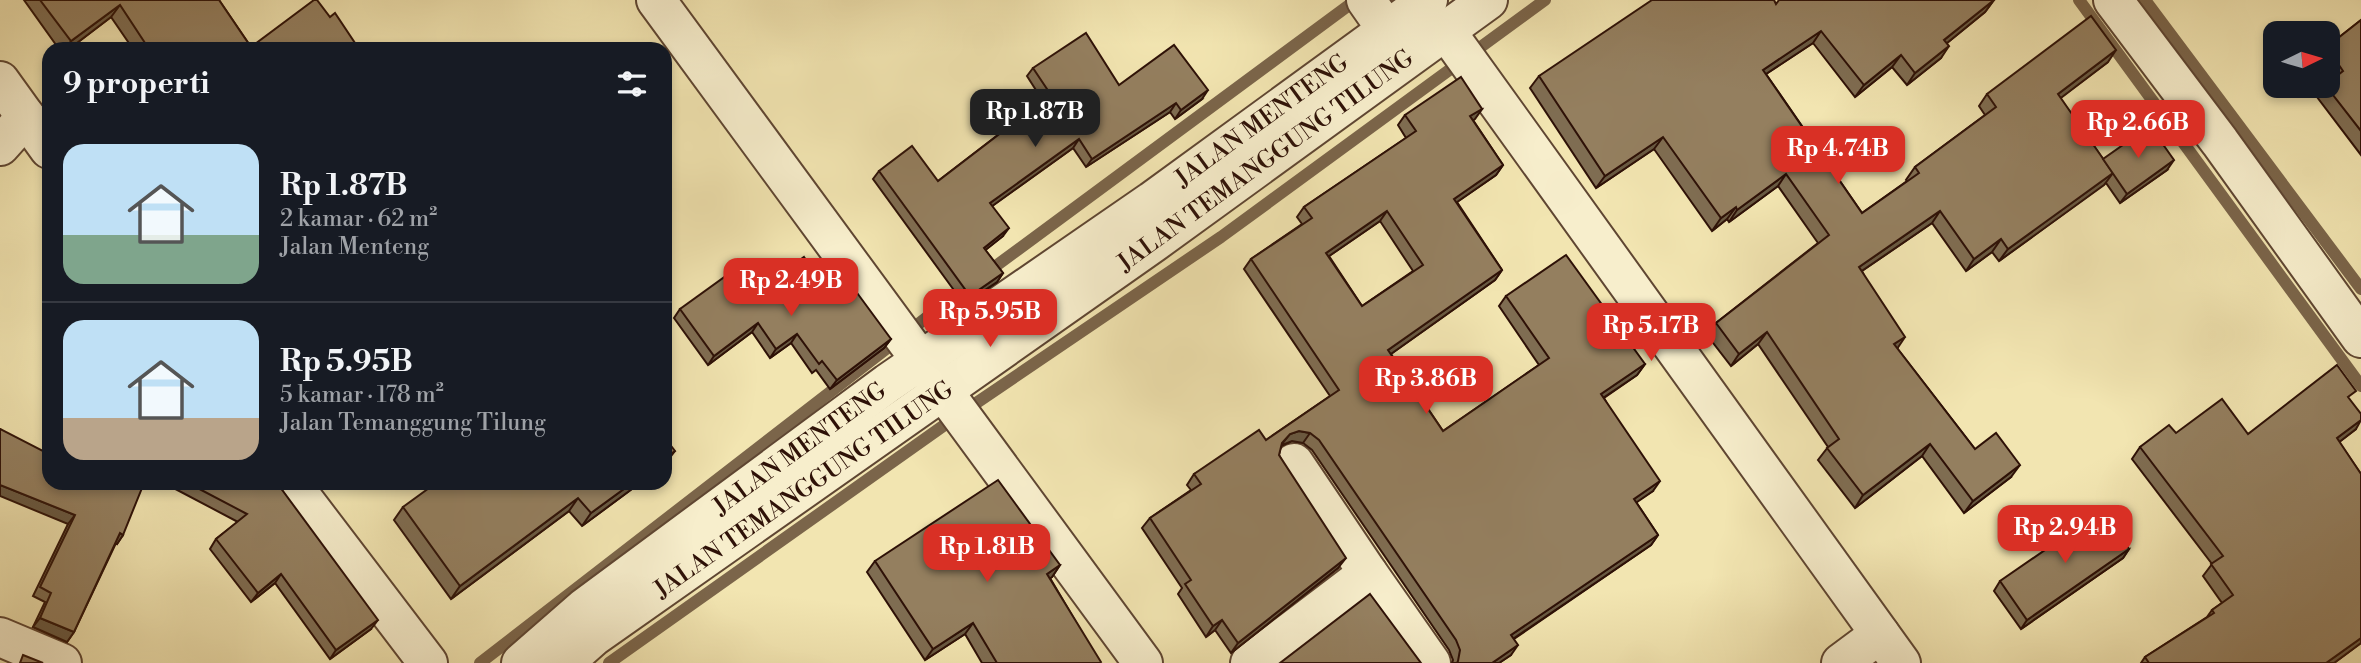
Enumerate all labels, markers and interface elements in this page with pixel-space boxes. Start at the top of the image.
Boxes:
north arrow [2263,21,2340,98]
map controls [2263,21,2340,98]
street label: JALAN TEMANGGUNG TILUNG [1111,43,1420,279]
street label: JALAN MENTENG [1169,48,1355,195]
text: 9 properti [63,65,210,103]
icon: filters [613,65,651,103]
pin: Rp 1.87B [963,90,1107,149]
text: Rp 1.87B [986,98,1084,126]
pin: Rp 2.66B [2066,100,2210,160]
text: Rp 2.66B [2087,109,2189,137]
pin: Rp 4.74B [1766,127,1910,186]
text: Rp 4.74B [1787,135,1889,163]
text: Rp 1.87B [280,167,408,205]
icon: home [119,172,203,256]
text: 2 kamar · 62 m² [280,205,437,233]
text: Jalan Menteng [280,233,429,261]
pin: Rp 2.49B [719,258,863,318]
text: Rp 2.49B [739,267,843,295]
pin: Rp 5.95B [918,290,1062,349]
text: Rp 5.95B [939,298,1041,326]
pin: Rp 5.17B [1579,304,1723,363]
text: Rp 5.17B [1603,312,1699,340]
text: Rp 5.95B [280,343,413,381]
icon: home [119,348,203,432]
pin: Rp 3.86B [1354,356,1498,416]
text: Rp 3.86B [1375,365,1477,393]
street label: JALAN TEMANGGUNG TILUNG [648,375,960,606]
street label: JALAN MENTENG [707,376,893,523]
text: 5 kamar · 178 m² [280,381,444,409]
text: Jalan Temanggung Tilung [280,409,546,437]
pin: Rp 2.94B [1993,505,2137,565]
text: Rp 2.94B [2014,514,2116,542]
pin: Rp 1.81B [915,524,1059,584]
text: Rp 1.81B [939,533,1035,561]

